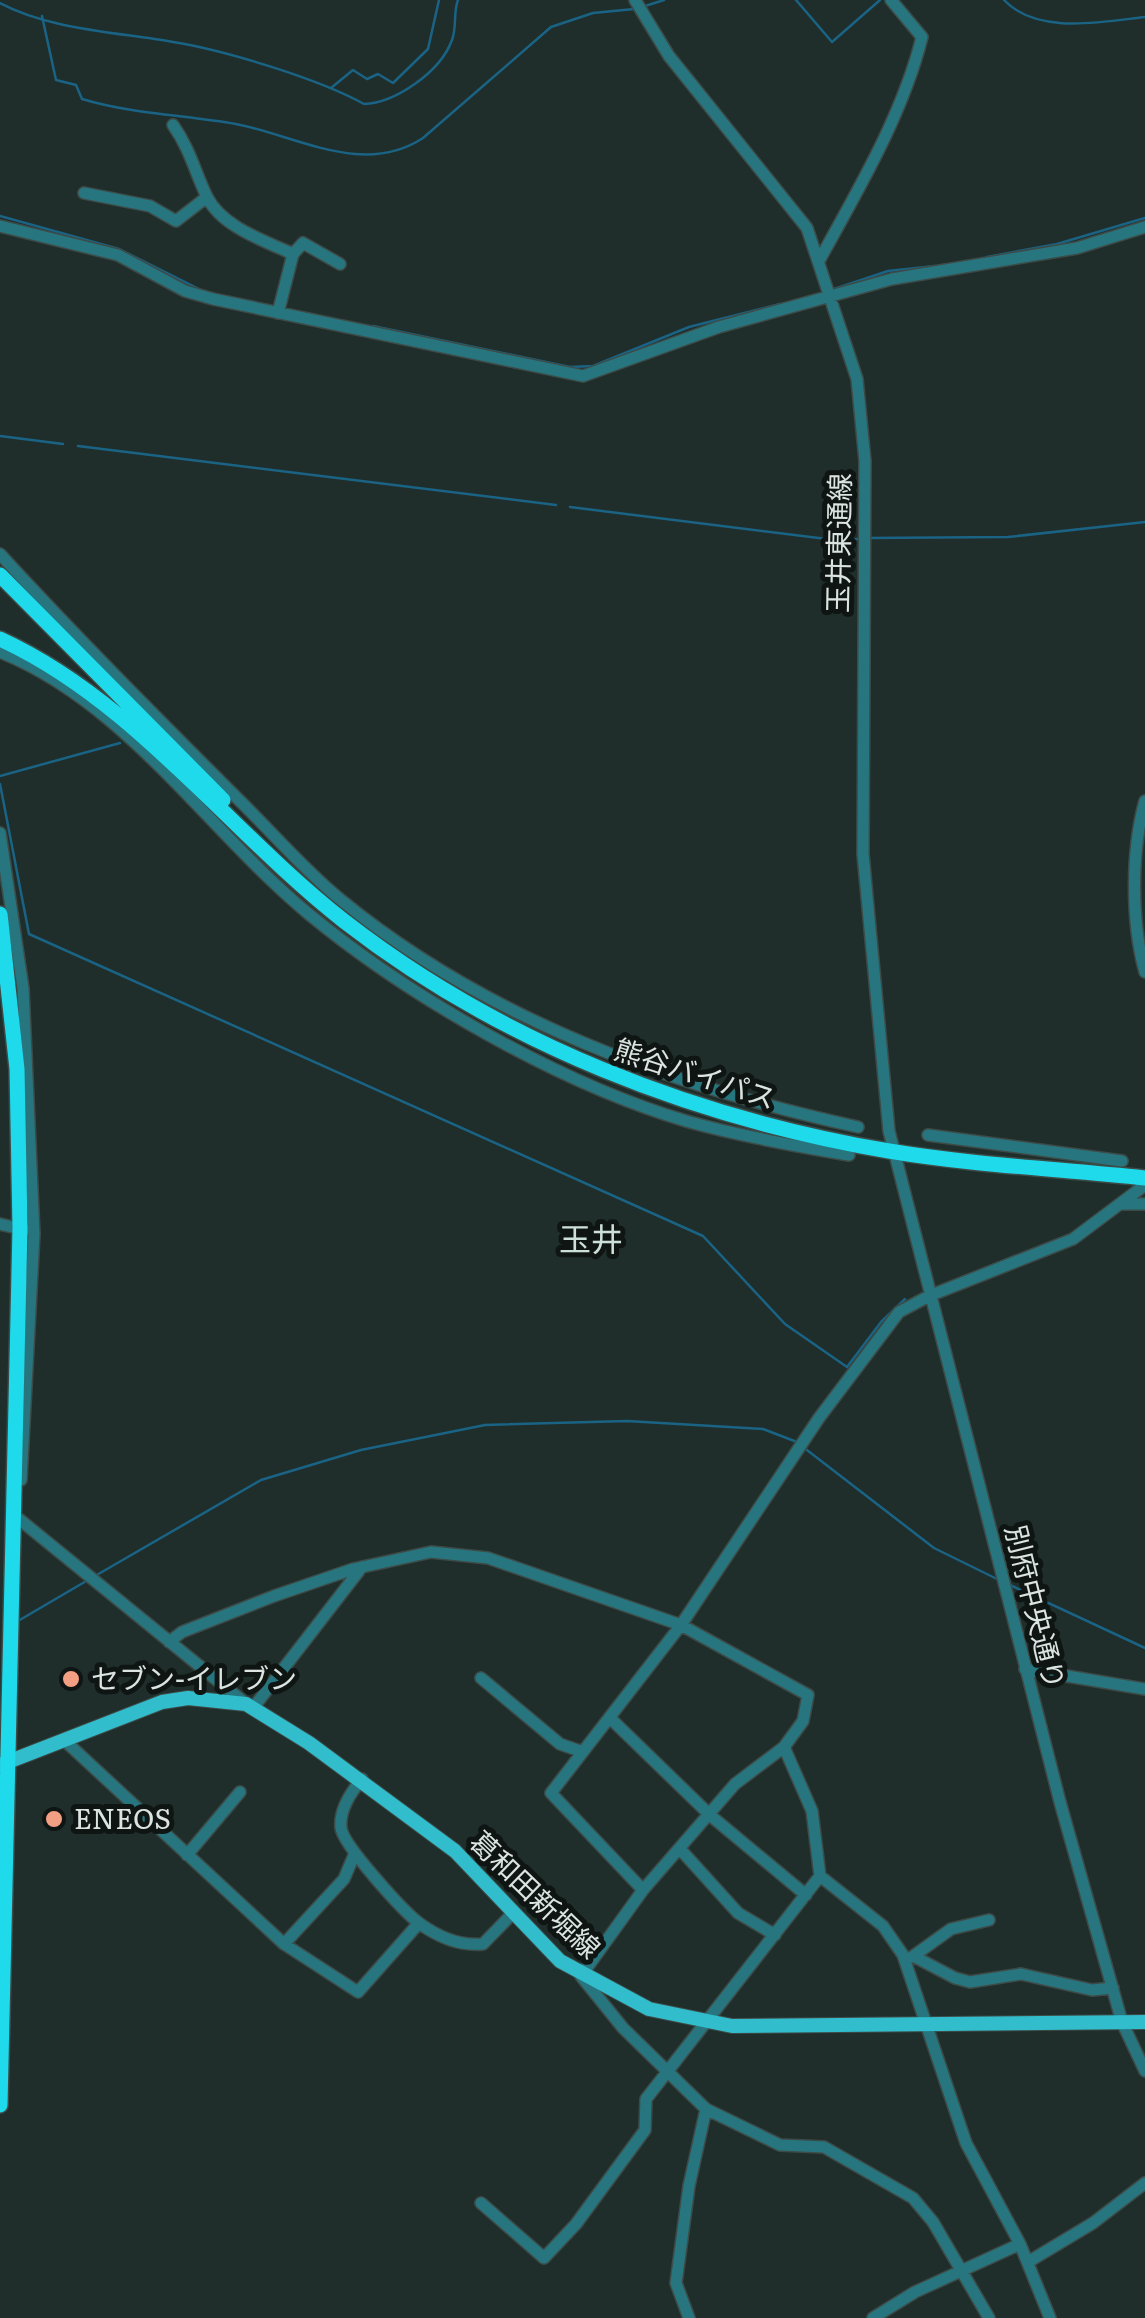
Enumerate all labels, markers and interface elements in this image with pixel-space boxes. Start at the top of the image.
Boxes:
street label: 玉井東通線 [815,473,859,613]
street label: 熊谷バイパス [609,1026,782,1118]
district label: 玉井 [559,1213,623,1261]
street label: 別府中央通り [996,1520,1078,1693]
place label: セブン-イレブン [91,1656,297,1698]
marker: セブン-イレブン [60,1668,82,1690]
place label: ENEOS [74,1796,171,1838]
marker: ENEOS [43,1808,65,1830]
street label: 葛和田新堀線 [461,1820,611,1967]

